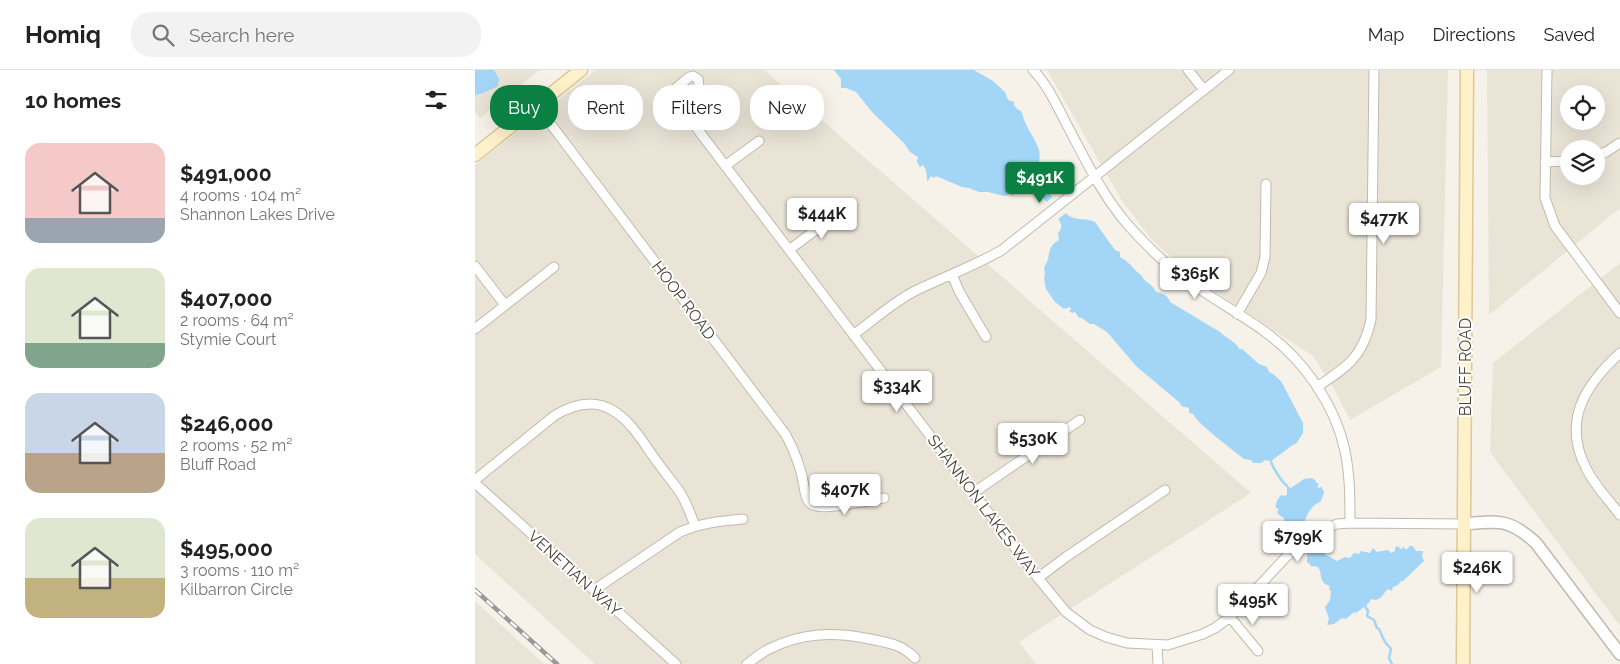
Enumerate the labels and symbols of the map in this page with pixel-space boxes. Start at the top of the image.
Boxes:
pin: $491K [1005,162,1075,204]
pin: $444K [787,198,857,240]
pin: $477K [1349,202,1419,245]
street label: HOOP ROAD [648,257,719,343]
pin: $365K [1160,258,1230,300]
street label: BLUFF ROAD [1456,318,1475,416]
pin: $334K [862,370,932,413]
pin: $530K [998,422,1068,465]
street label: SHANNON LAKES WAY [923,431,1044,582]
pin: $407K [810,474,880,516]
pin: $799K [1263,520,1333,563]
street label: VENETIAN WAY [524,527,626,621]
pin: $246K [1442,552,1512,594]
pin: $495K [1218,584,1288,626]

